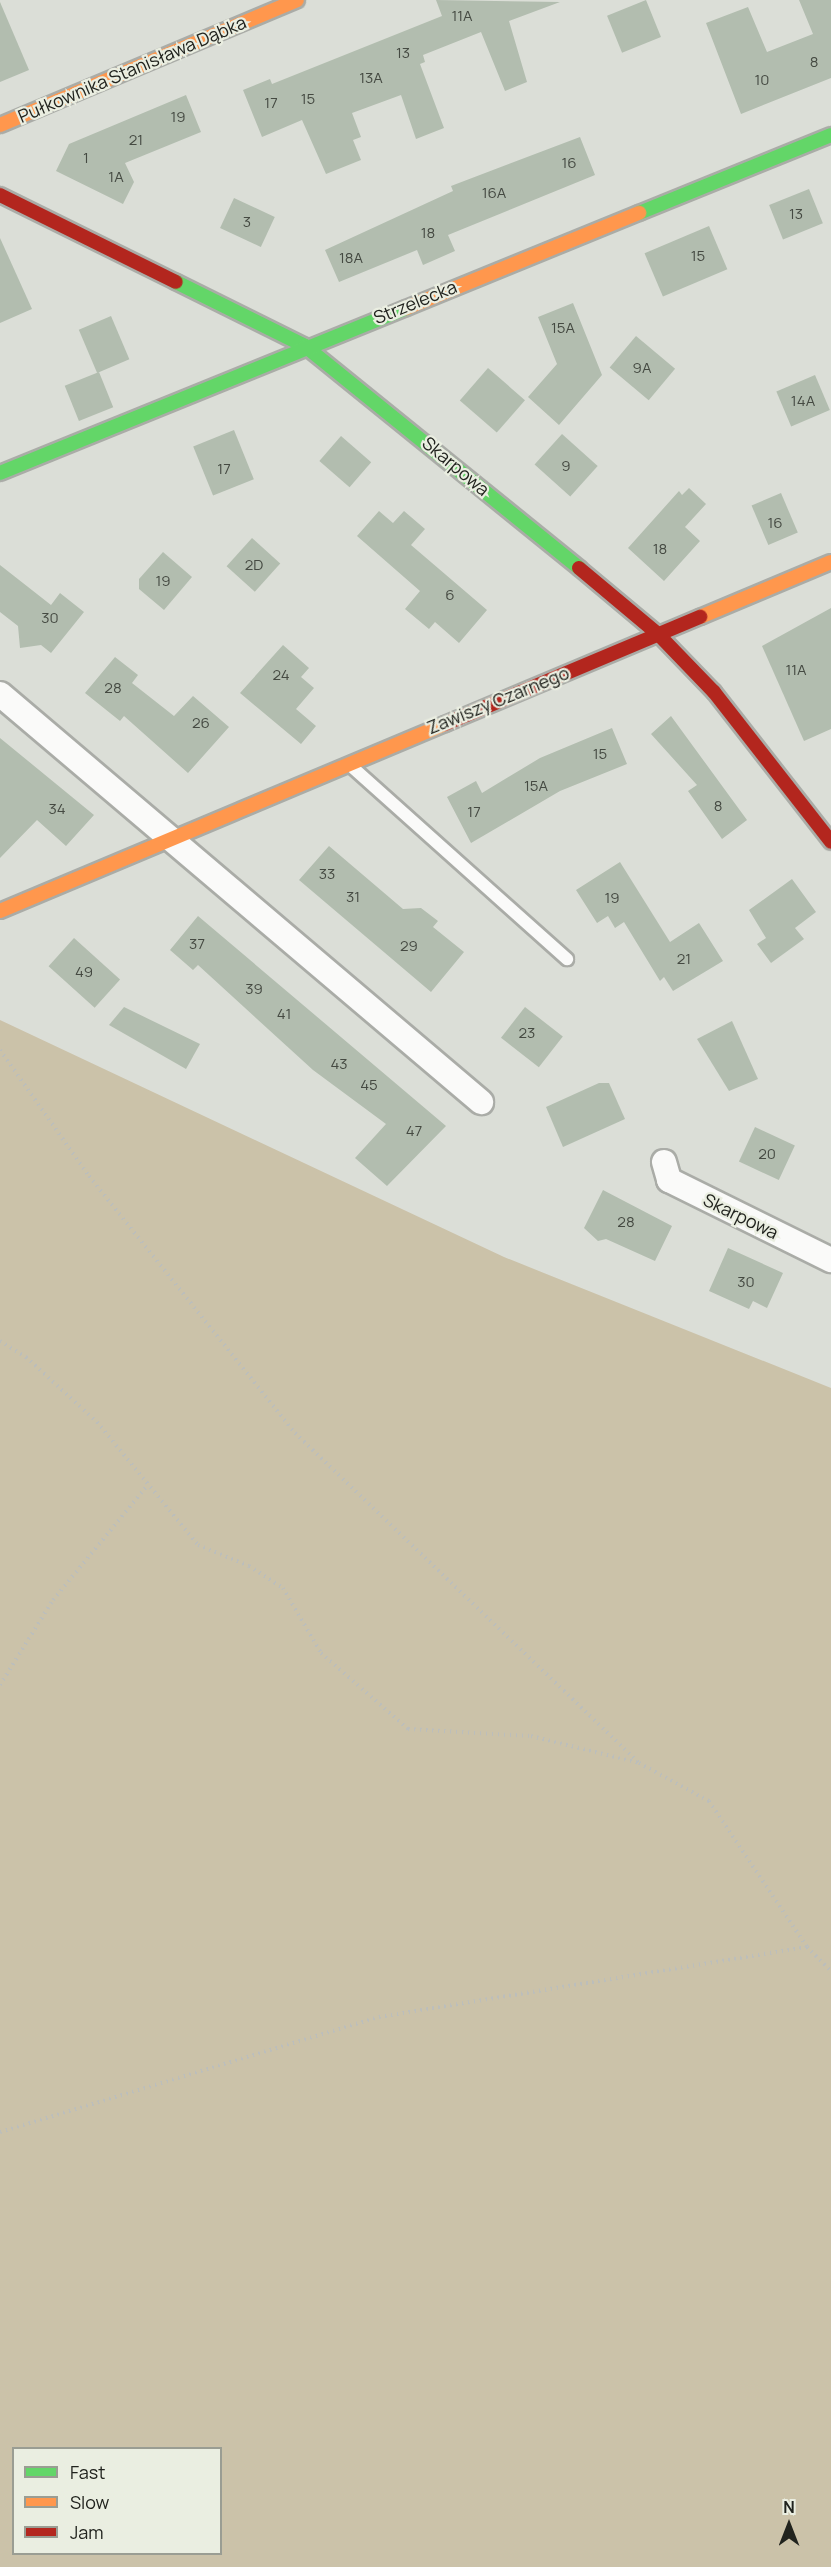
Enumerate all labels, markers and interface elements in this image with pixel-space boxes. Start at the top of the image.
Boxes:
house number: 11A [451,7,473,25]
street label: Pułkownika Stanisława Dąbka [15,11,249,127]
house number: 13 [396,44,410,62]
house number: 8 [810,53,818,71]
house number: 13A [359,69,383,87]
house number: 10 [755,71,769,89]
house number: 15 [301,90,315,108]
house number: 17 [264,94,278,112]
house number: 19 [170,108,186,126]
house number: 21 [129,131,143,149]
house number: 1 [83,149,89,167]
house number: 16 [561,154,577,172]
house number: 1A [108,168,124,186]
house number: 16A [482,184,506,202]
house number: 13 [789,205,803,223]
house number: 3 [243,213,251,231]
house number: 18 [421,224,435,242]
house number: 15 [691,247,705,265]
house number: 18A [339,249,363,267]
street label: Strzelecka [370,276,460,328]
house number: 15A [551,319,575,337]
house number: 9A [633,359,651,377]
house number: 14A [791,392,815,410]
street label: Skarpowa [418,432,494,500]
house number: 9 [561,457,571,475]
house number: 17 [217,460,231,478]
house number: 16 [767,514,783,532]
house number: 18 [653,540,667,558]
house number: 2D [245,556,263,574]
house number: 19 [155,572,171,590]
house number: 6 [445,586,455,604]
house number: 30 [41,609,59,627]
house number: 11A [785,661,807,679]
street label: Zawiszy Czarnego [424,662,572,738]
house number: 24 [272,666,290,684]
house number: 28 [104,679,122,697]
house number: 26 [192,714,210,732]
house number: 15 [593,745,607,763]
house number: 15A [524,777,548,795]
house number: 8 [714,797,722,815]
house number: 34 [48,800,66,818]
house number: 17 [467,803,481,821]
house number: 33 [319,865,335,883]
house number: 31 [346,888,360,906]
house number: 19 [604,889,620,907]
house number: 37 [189,935,205,953]
house number: 29 [400,937,418,955]
house number: 21 [677,950,691,968]
house number: 49 [75,963,93,981]
house number: 39 [245,980,263,998]
house number: 41 [277,1005,291,1023]
house number: 23 [519,1024,535,1042]
house number: 43 [330,1055,348,1073]
house number: 45 [360,1076,378,1094]
house number: 47 [406,1122,422,1140]
house number: 20 [758,1145,776,1163]
street label: Skarpowa [700,1189,782,1243]
house number: 28 [617,1213,635,1231]
house number: 30 [737,1273,755,1291]
legend [12,2447,222,2555]
text: Fast [70,2460,105,2484]
text: Slow [70,2490,109,2514]
north arrow [759,2495,819,2555]
text: N [783,2496,795,2518]
text: Jam [70,2520,104,2544]

